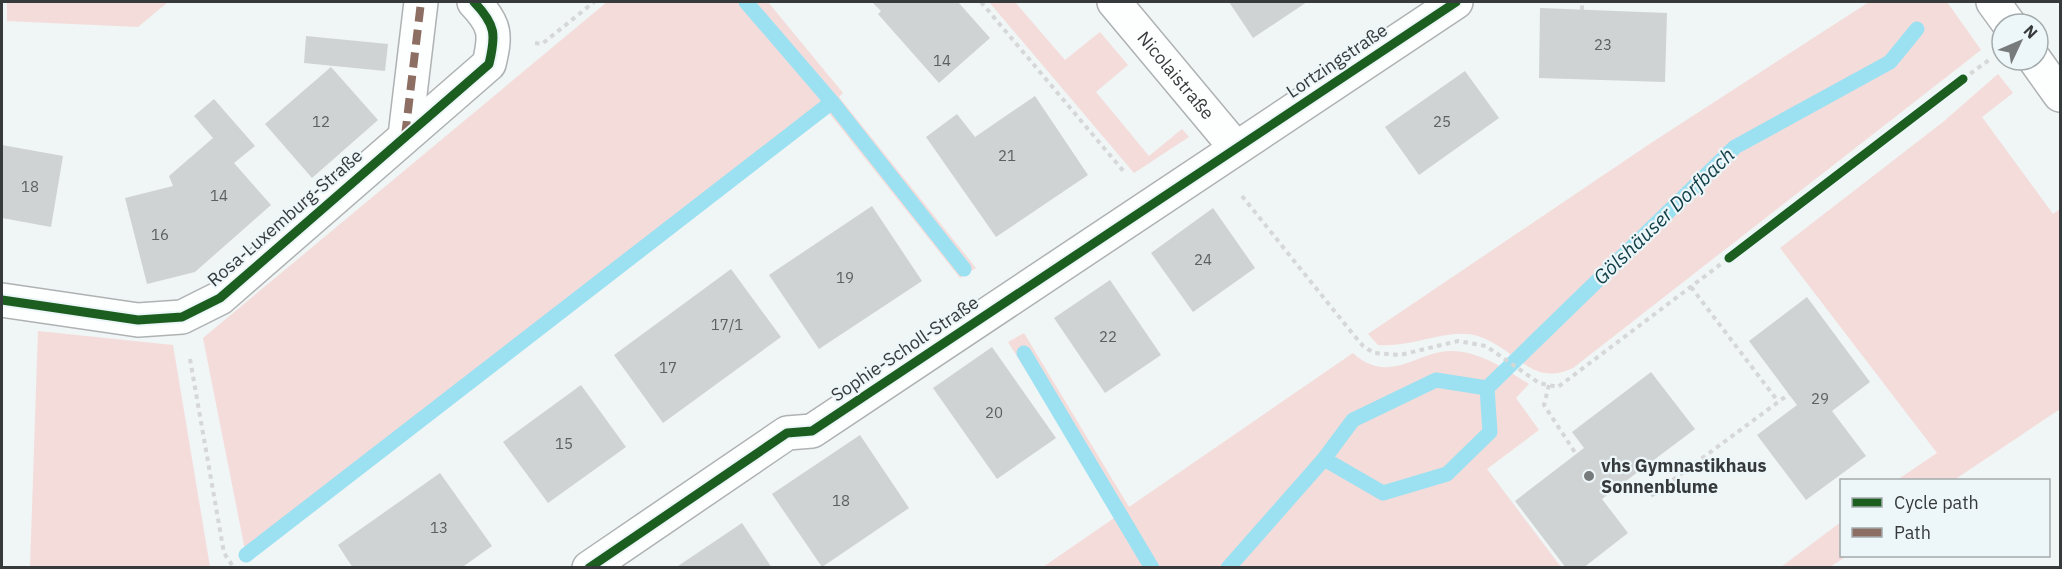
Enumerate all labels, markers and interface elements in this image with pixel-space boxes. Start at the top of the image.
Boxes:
north arrow [1990,12,2050,72]
street label: Lortzingstraße [1282,18,1392,103]
text: N [2020,20,2042,43]
street label: Nicolaistraße [1133,27,1219,124]
house number: 23 [1594,35,1612,54]
house number: 14 [933,51,951,70]
house number: 12 [312,112,330,131]
house number: 25 [1433,112,1451,131]
water label: Gölshäuser Dorfbach [1587,141,1740,290]
street label: Rosa-Luxemburg-Straße [202,144,367,291]
house number: 21 [998,146,1016,165]
house number: 18 [21,177,39,196]
house number: 14 [210,186,228,205]
house number: 16 [151,225,169,244]
house number: 24 [1194,250,1212,269]
house number: 19 [836,268,854,287]
street label: Sophie-Scholl-Straße [827,291,983,407]
house number: 17/1 [711,315,743,334]
house number: 22 [1099,327,1117,346]
house number: 17 [659,358,677,377]
house number: 29 [1811,389,1829,408]
house number: 20 [985,403,1003,422]
house number: 15 [555,434,573,453]
place label: vhs Gymnastikhaus Sonnenblume [1601,454,1766,498]
marker: vhs Gymnastikhaus Sonnenblume [1582,469,1596,483]
legend [1840,479,2050,557]
house number: 18 [832,491,850,510]
text: Cycle path [1894,491,1979,514]
house number: 13 [430,518,448,537]
text: Path [1894,521,1931,544]

